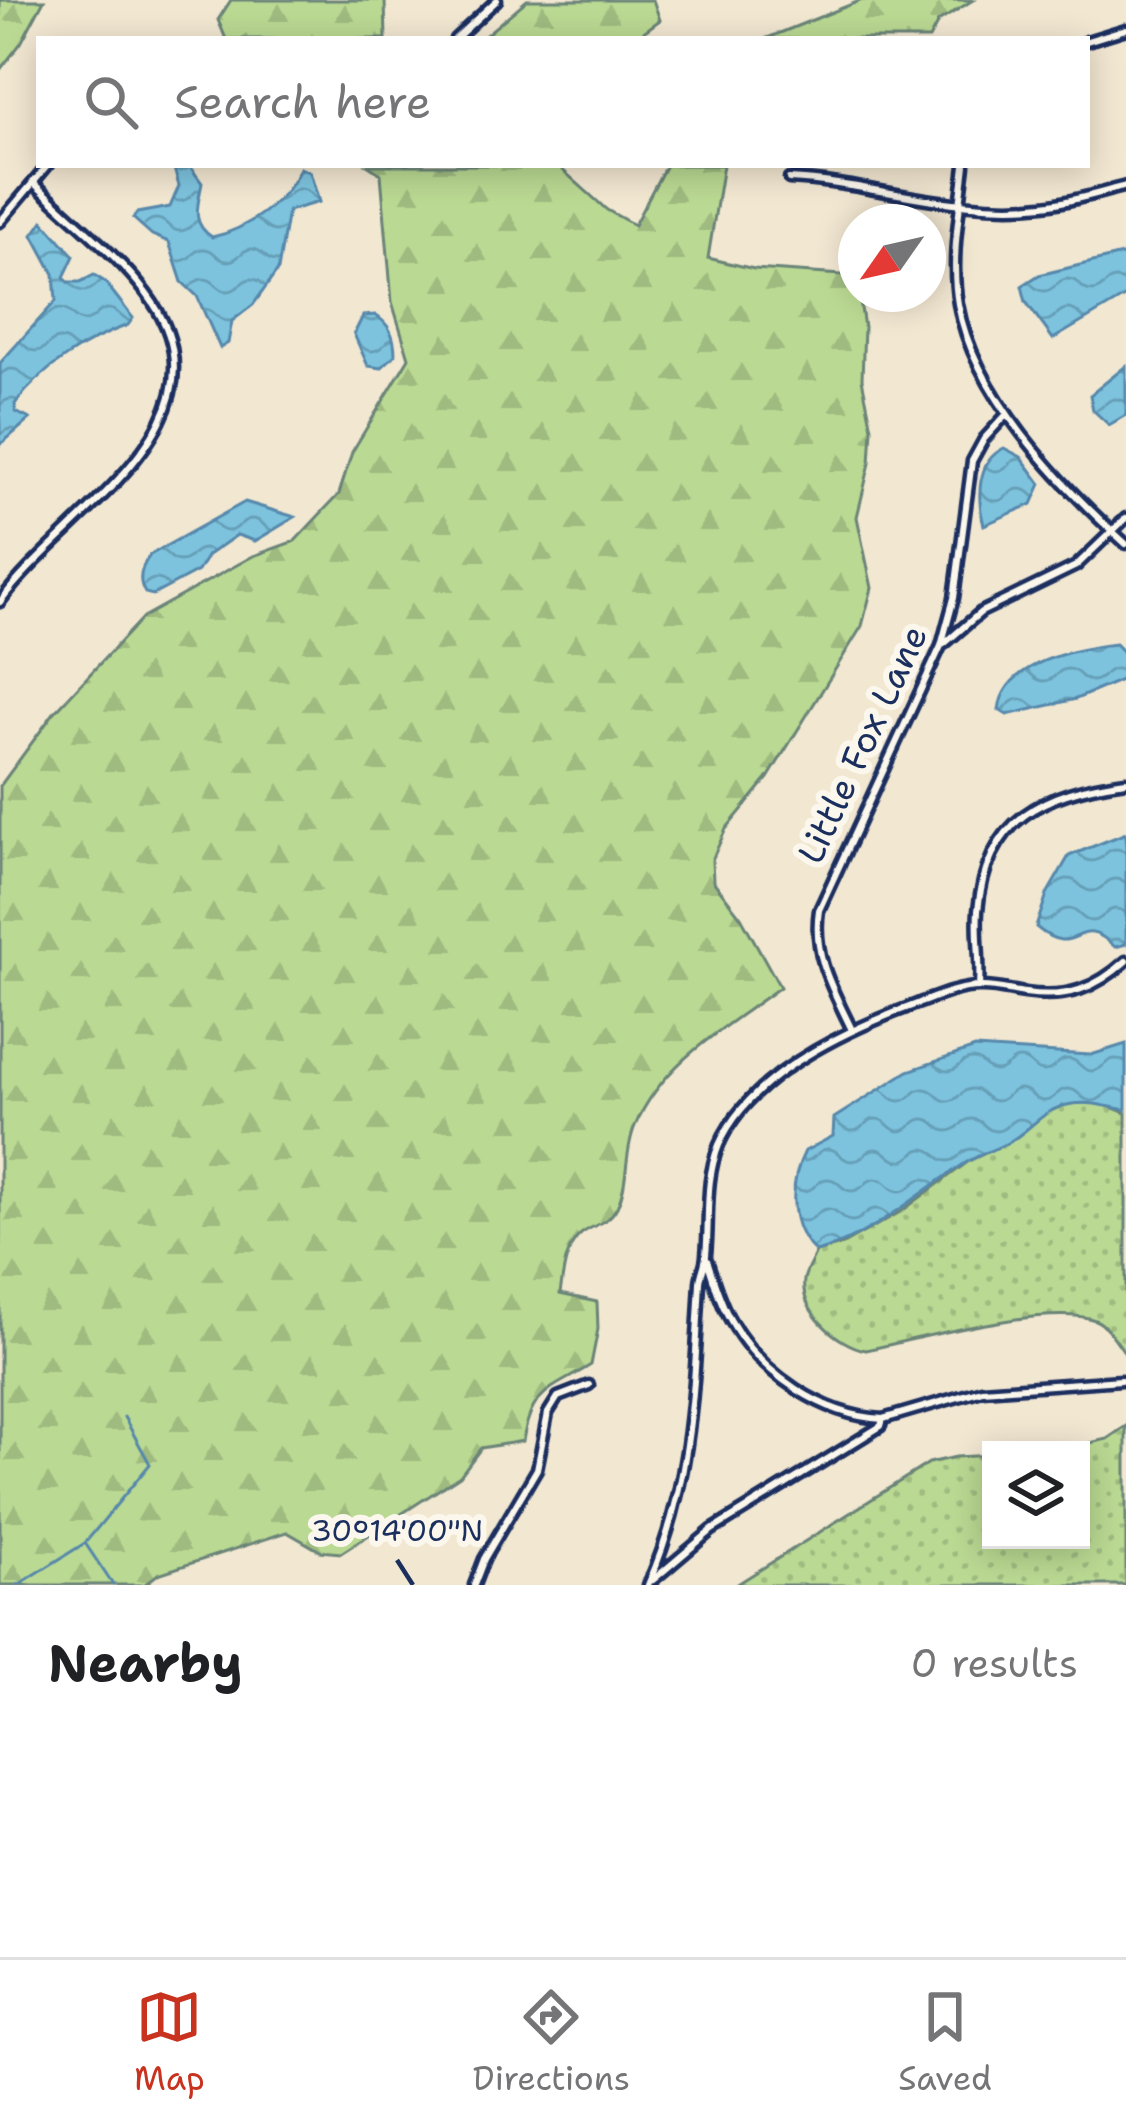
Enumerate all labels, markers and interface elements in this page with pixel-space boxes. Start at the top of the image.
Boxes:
search box [36,36,1090,168]
icon: search [78,69,144,135]
text: Search here [174,72,431,132]
north arrow [838,204,946,312]
street label: Little Fox Lane [786,617,939,871]
map controls [982,1441,1090,1549]
button: layers [982,1441,1090,1549]
text: 30°14'00"N [311,1510,483,1551]
text: Nearby [48,1629,243,1697]
text: 0 results [911,1637,1078,1689]
tab: Map [134,1984,205,2101]
tab: Directions [473,1984,630,2101]
tab: Saved [898,1984,992,2101]

